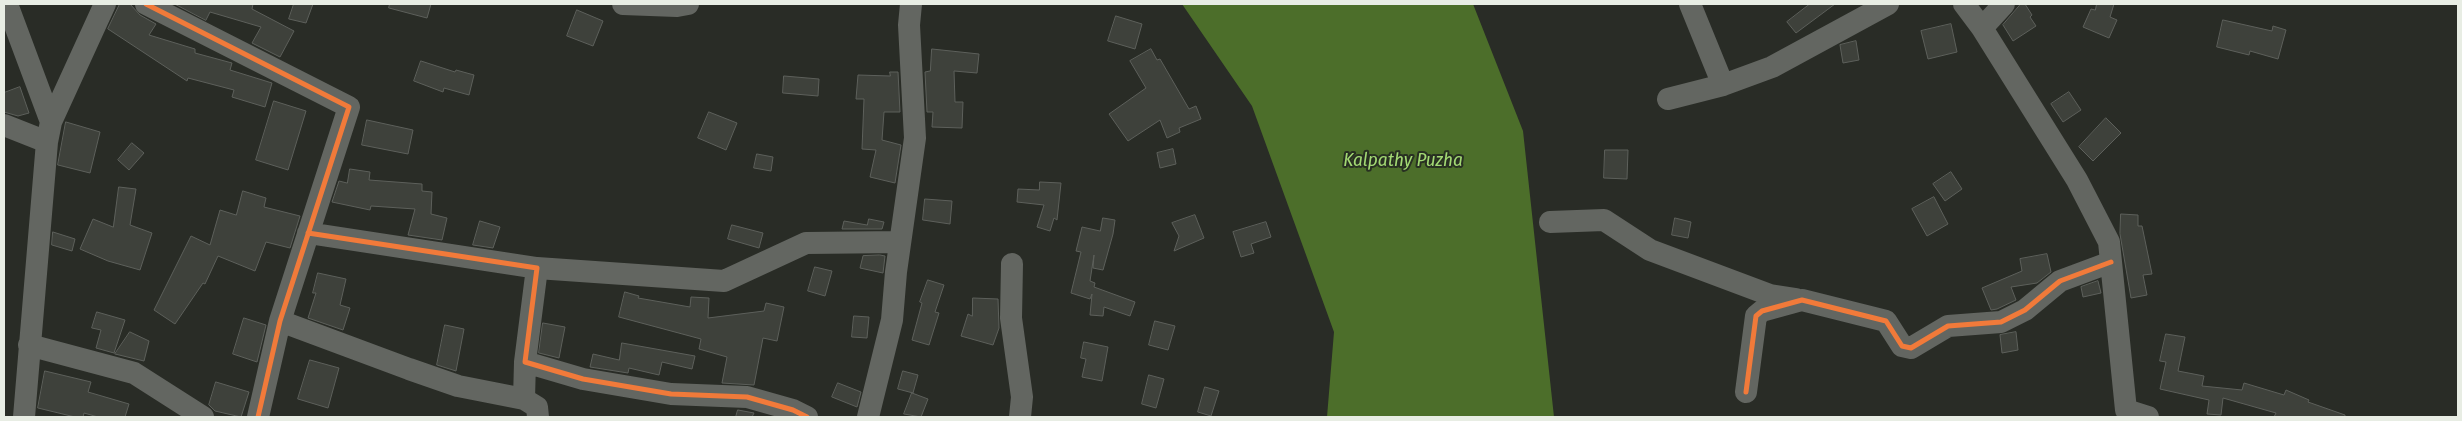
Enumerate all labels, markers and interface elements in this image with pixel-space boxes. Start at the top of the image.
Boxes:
water label: Kalpathy Puzha [1343,150,1463,172]

